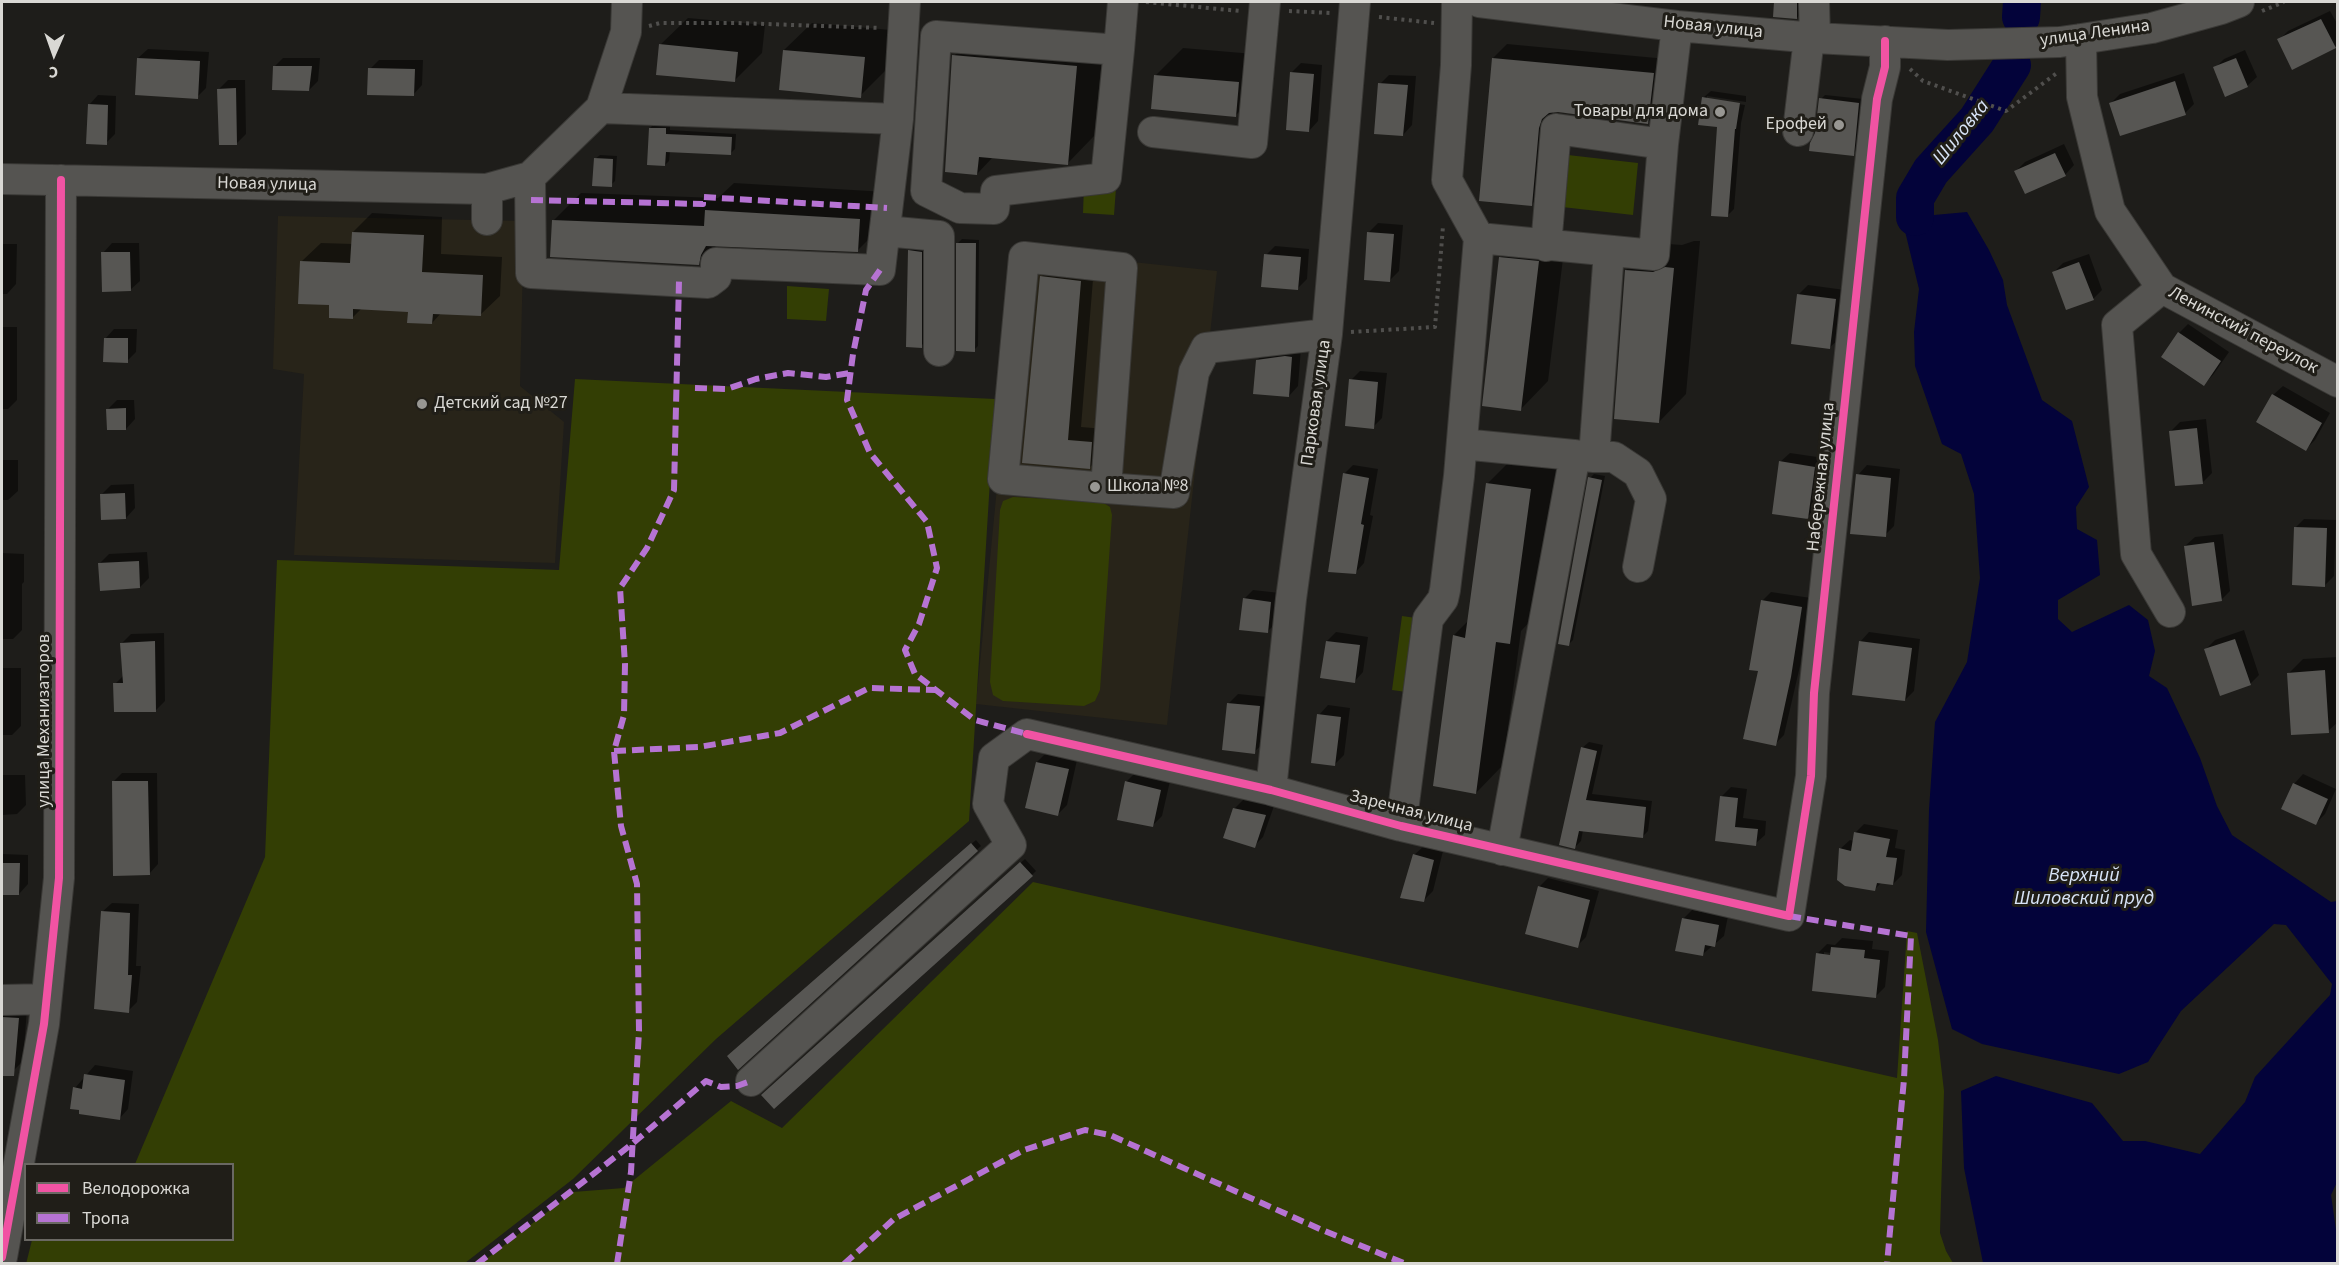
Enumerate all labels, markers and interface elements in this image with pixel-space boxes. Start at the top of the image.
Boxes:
street label: Новая улица [1662,12,1764,44]
street label: улица Ленина [2039,16,2151,52]
north arrow [24,24,84,84]
text: С [48,61,58,83]
water label: Шиловка [1929,96,1995,170]
place label: Товары для дома [1574,101,1708,123]
marker: Товары для дома [1713,105,1727,119]
place label: Ерофей [1765,114,1827,136]
marker: Ерофей [1832,118,1846,132]
street label: Новая улица [217,173,317,197]
street label: Ленинский переулок [2165,282,2321,380]
street label: Парковая улица [1297,338,1337,468]
place label: Детский сад №27 [434,393,568,415]
marker: Детский сад №27 [415,397,429,411]
street label: Набережная улица [1803,401,1841,553]
place label: Школа №8 [1107,476,1188,498]
marker: Школа №8 [1088,480,1102,494]
street label: улица Механизаторов [34,634,56,808]
street label: Заречная улица [1347,786,1475,838]
water label: Верхний Шиловский пруд [2014,865,2154,912]
legend [24,1163,234,1241]
text: Велодорожка [82,1176,190,1201]
text: Тропа [82,1206,130,1231]

